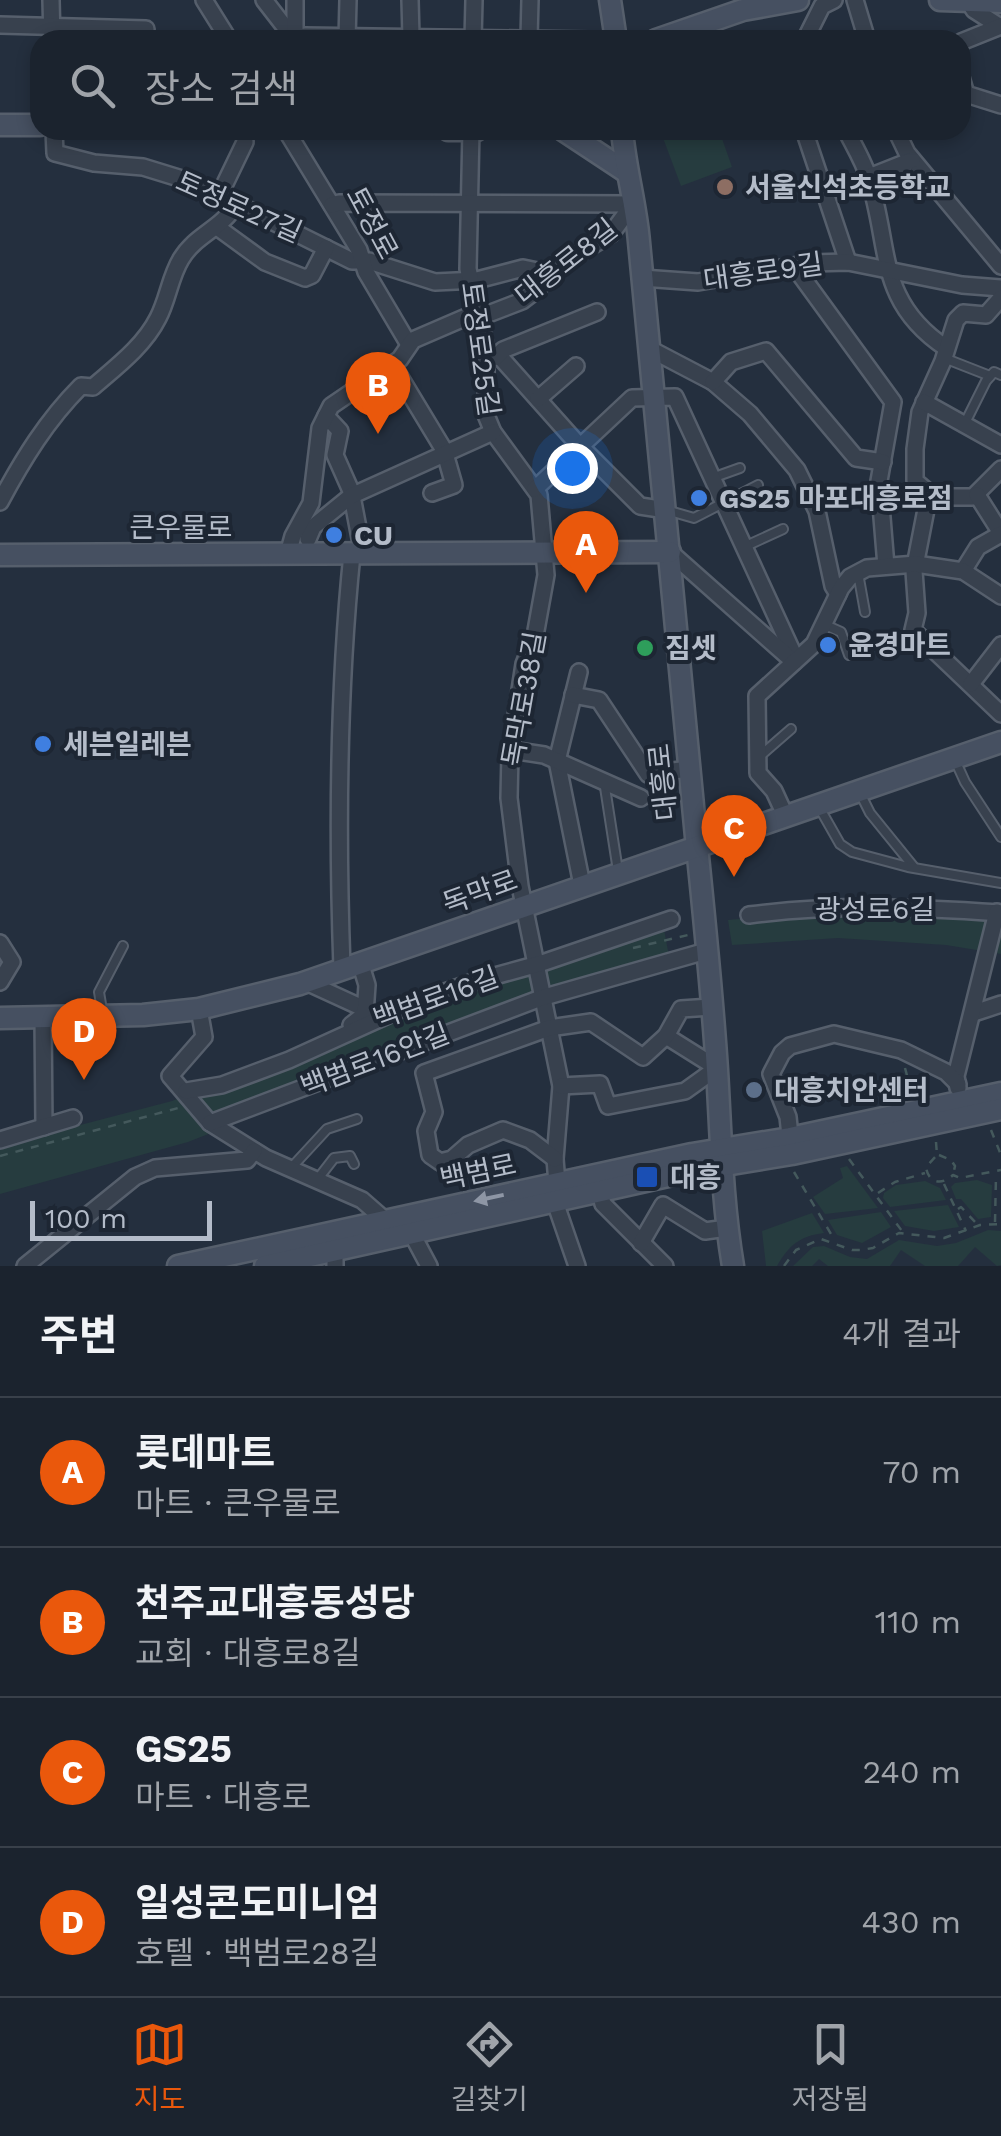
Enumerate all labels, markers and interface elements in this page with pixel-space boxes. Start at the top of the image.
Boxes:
search box [30,30,971,140]
icon: search [65,58,120,113]
text: 장소 검색 [145,67,298,111]
street label: 토정로27길 [171,165,307,249]
place label: 서울신석초등학교 [745,171,951,204]
marker: 서울신석초등학교 [714,176,736,198]
street label: 토정로 [339,181,405,265]
street label: 대흥로8길 [508,212,624,312]
street label: 대흥로9길 [701,247,825,297]
street label: 토정로25길 [454,280,506,418]
pin: B [346,352,410,434]
your location [547,443,598,494]
place label: GS25 마포대흥로점 [719,482,953,515]
marker: GS25 마포대흥로점 [688,487,710,509]
pin: A [554,510,618,593]
street label: 큰우물로 [129,511,233,544]
place label: CU [354,519,393,552]
marker: CU [323,524,345,546]
street label: 독막로38길 [496,629,552,769]
place label: 윤경마트 [848,629,951,662]
place label: 짐셋 [665,632,717,665]
marker: 윤경마트 [817,634,839,656]
marker: 짐셋 [634,637,656,659]
place label: 세븐일레븐 [63,728,192,761]
marker: 세븐일레븐 [32,733,54,755]
street label: 대흥로 [643,742,683,822]
pin: C [702,794,766,877]
street label: 독막로 [438,863,522,921]
street label: 광성로6길 [815,893,935,926]
street label: 백범로16길 [369,960,503,1036]
pin: D [52,998,116,1080]
street label: 백범로16안길 [296,1017,454,1103]
place label: 대흥치안센터 [774,1074,929,1107]
marker: 대흥치안센터 [743,1079,765,1101]
street label: 백범로 [437,1148,519,1196]
place label: 대흥 [670,1161,722,1194]
marker: 대흥 [634,1164,660,1190]
one-way arrow [473,1191,504,1206]
scale bar [30,1196,212,1240]
text: 100 m [45,1202,127,1235]
text: 주변 [40,1311,117,1360]
text: 4개 결과 [842,1315,961,1353]
text: 롯데마트 [135,1431,275,1475]
text: A [62,1453,83,1491]
text: 70 m [882,1453,961,1491]
text: 마트 · 큰우물로 [135,1484,341,1522]
text: 천주교대흥동성당 [135,1581,415,1625]
text: B [62,1603,83,1641]
text: 110 m [875,1603,961,1641]
text: 교회 · 대흥로8길 [135,1634,360,1672]
text: GS25 [135,1727,232,1771]
text: C [62,1753,83,1791]
text: 240 m [862,1753,961,1791]
text: 마트 · 대흥로 [135,1778,311,1816]
text: 일성콘도미니엄 [135,1881,380,1925]
text: D [61,1903,84,1941]
text: 430 m [861,1903,961,1941]
text: 호텔 · 백범로28길 [135,1934,379,1972]
tab: 지도 [132,2017,187,2117]
tab: 길찾기 [451,2017,528,2117]
tab: 저장됨 [792,2017,869,2117]

